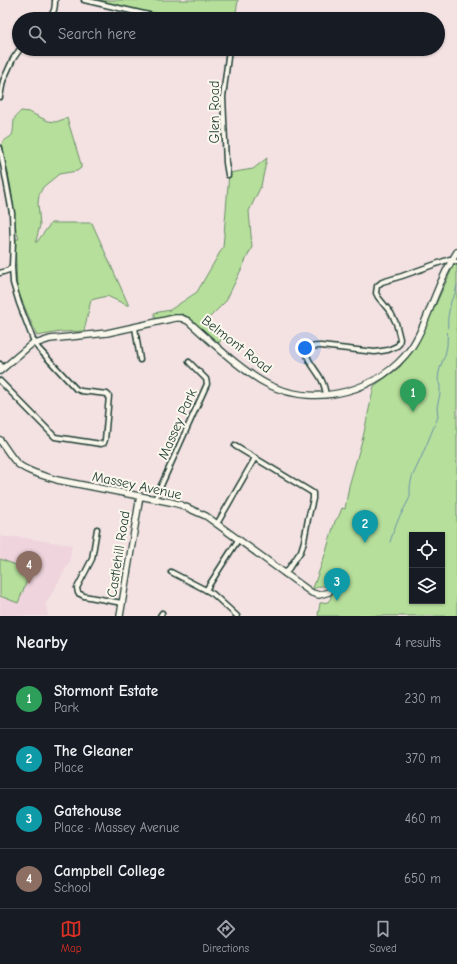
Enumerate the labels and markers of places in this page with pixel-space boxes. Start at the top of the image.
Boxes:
pin: 1 [400,379,426,412]
pin: 2 [352,510,378,543]
pin: 4 [16,551,42,584]
pin: 3 [324,568,350,601]

